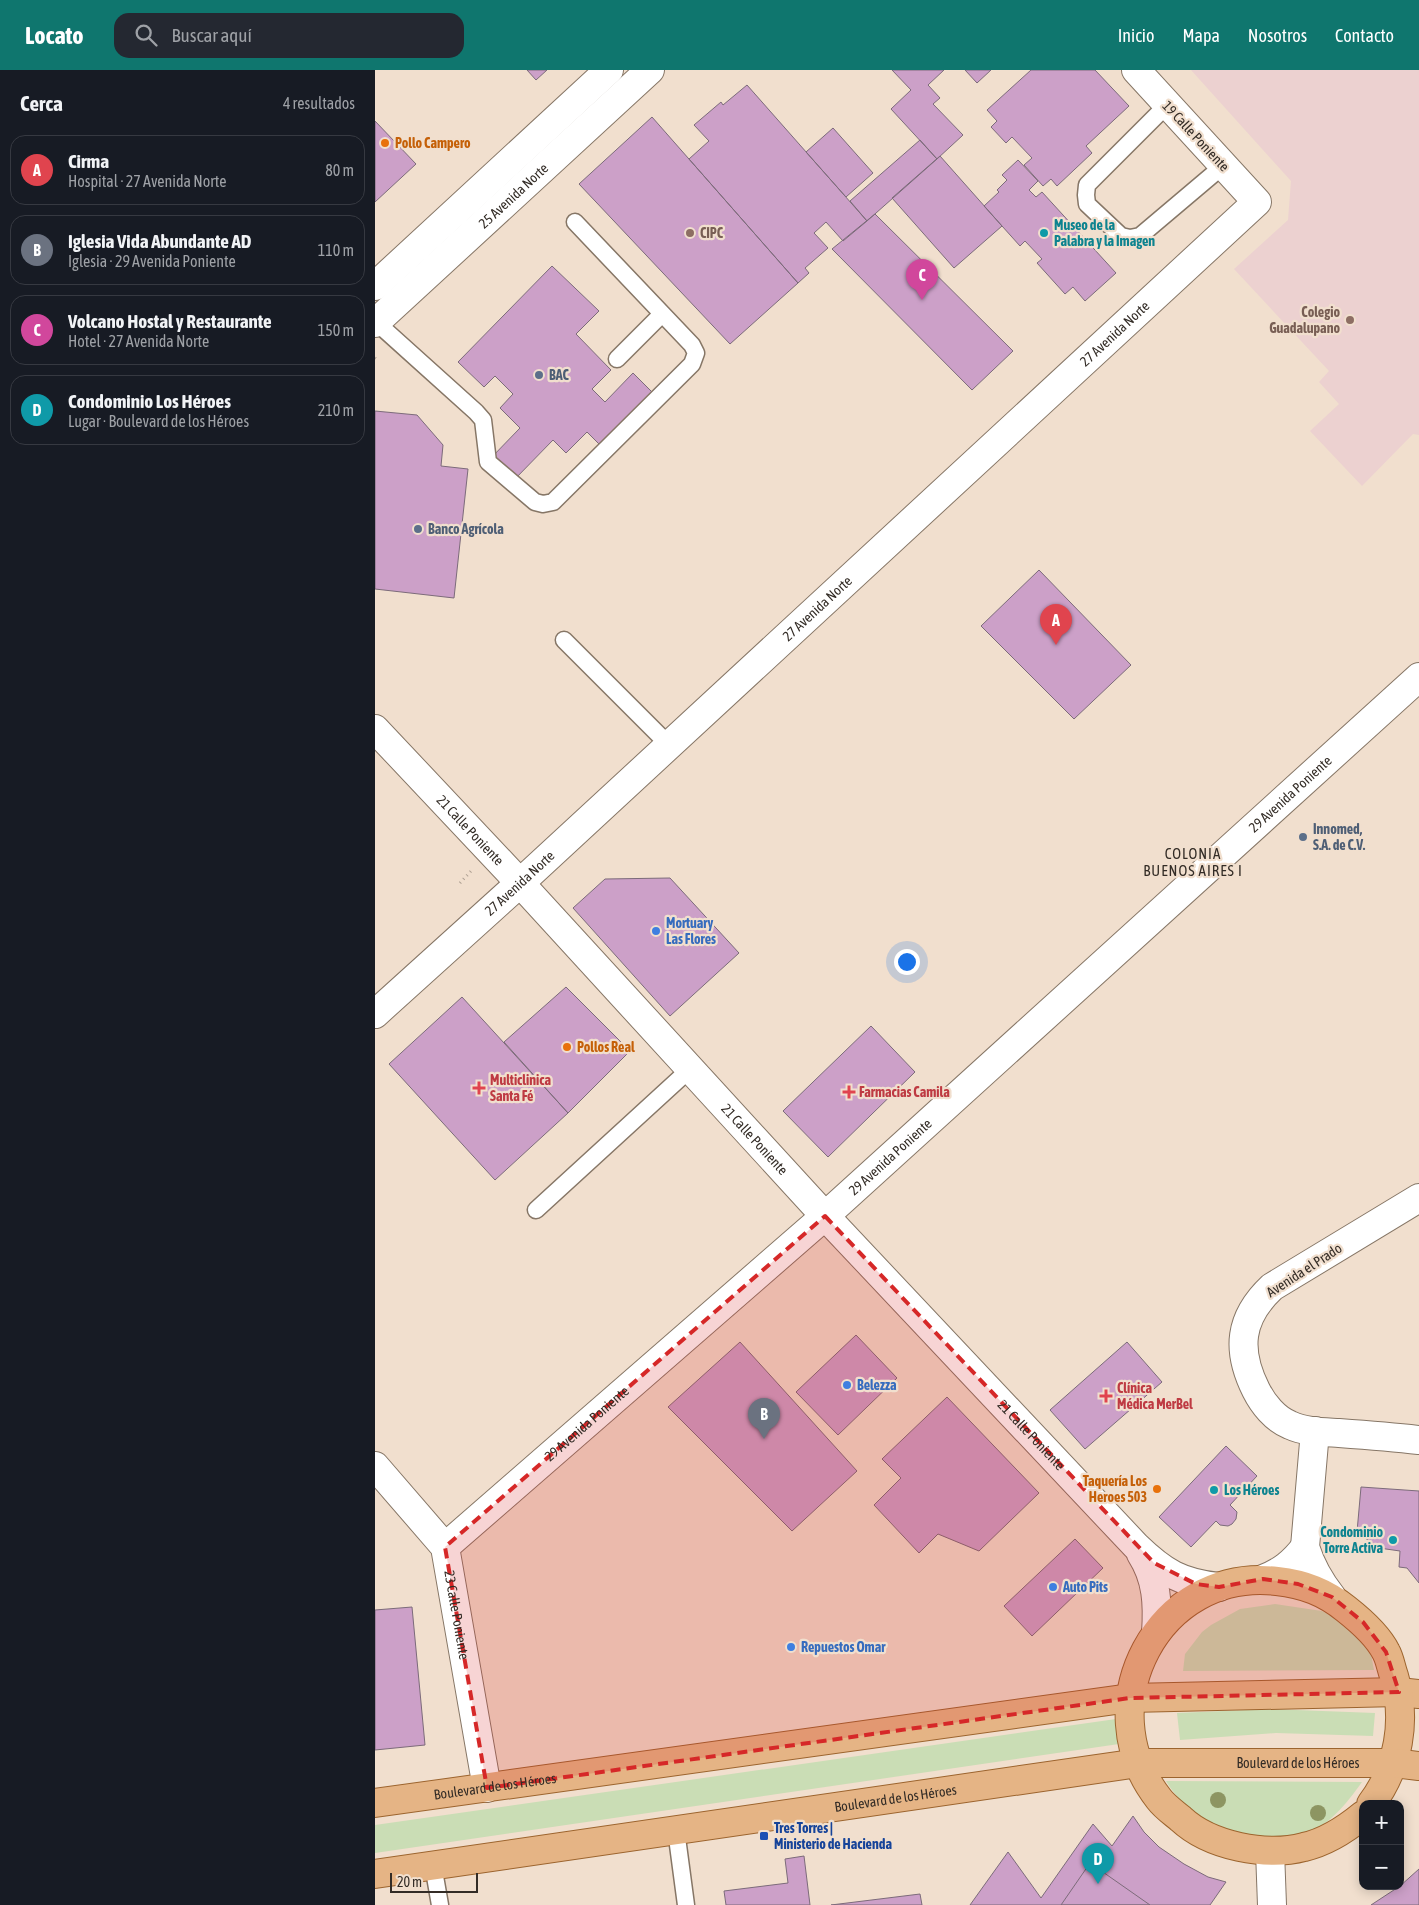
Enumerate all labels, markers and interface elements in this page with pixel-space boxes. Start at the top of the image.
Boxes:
search box [114,13,464,58]
icon: search [132,21,160,49]
text: Locato [25,22,84,49]
text: Buscar aquí [172,24,252,46]
text: Inicio [1118,25,1154,46]
text: Mapa [1182,25,1220,46]
text: Nosotros [1248,25,1307,46]
text: Contacto [1335,25,1394,46]
text: Cerca [20,91,63,115]
text: 4 resultados [283,94,355,112]
street label: 19 Calle Poniente [1159,98,1233,174]
place label: Pollo Campero [395,135,471,151]
marker: Pollo Campero [379,137,391,149]
text: Cirma [68,150,109,172]
street label: 25 Avenida Norte [475,160,551,231]
text: A [33,161,41,179]
text: 80 m [325,161,354,179]
text: Hospital · 27 Avenida Norte [68,172,226,190]
place label: Museo de la Palabra y la Imagen [1054,217,1155,249]
place label: CIPC [700,225,724,241]
marker: CIPC [684,227,696,239]
marker: Museo de la Palabra y la Imagen [1038,227,1050,239]
text: Iglesia Vida Abundante AD [68,230,251,252]
text: B [33,241,41,259]
text: 110 m [318,241,354,259]
text: Iglesia · 29 Avenida Poniente [68,252,236,270]
pin: C [906,259,938,300]
street label: 27 Avenida Norte [1077,298,1152,369]
place label: Colegio Guadalupano [1269,304,1340,336]
text: Volcano Hostal y Restaurante [68,310,272,332]
marker: Colegio Guadalupano [1344,314,1356,326]
text: C [33,321,41,339]
text: 150 m [318,321,354,339]
text: Hotel · 27 Avenida Norte [68,332,209,350]
place label: BAC [549,367,569,383]
marker: BAC [533,369,545,381]
text: Condominio Los Héroes [68,390,231,412]
text: D [33,401,41,419]
text: 210 m [318,401,354,419]
text: Lugar · Boulevard de los Héroes [68,412,249,430]
place label: Banco Agrícola [428,521,504,537]
marker: Banco Agrícola [412,523,424,535]
street label: 27 Avenida Norte [779,573,855,644]
pin: A [1040,604,1072,645]
street label: 29 Avenida Poniente [1246,752,1335,835]
street label: 21 Calle Poniente [434,792,507,869]
place label: Innomed, S.A. de C.V. [1313,821,1366,853]
marker: Innomed, S.A. de C.V. [1297,831,1309,843]
district label: COLONIA BUENOS AIRES I [1143,845,1243,879]
street label: 27 Avenida Norte [482,847,558,919]
place label: Mortuary Las Flores [666,915,716,947]
marker: Mortuary Las Flores [650,925,662,937]
your location [894,949,920,975]
place label: Pollos Real [577,1039,635,1055]
marker: Pollos Real [561,1041,573,1053]
place label: Multiclinica Santa Fé [490,1072,551,1104]
marker: Multiclinica Santa Fé [472,1081,486,1095]
place label: Farmacias Camila [859,1084,950,1100]
marker: Farmacias Camila [843,1086,855,1098]
street label: 21 Calle Poniente [718,1101,791,1178]
street label: 29 Avenida Poniente [846,1115,935,1198]
street label: Avenida el Prado [1263,1240,1345,1300]
place label: Belezza [857,1377,897,1393]
marker: Belezza [841,1379,853,1391]
place label: Clínica Médica MerBel [1117,1380,1193,1412]
street label: 29 Avenida Poniente [542,1383,632,1464]
marker: Clínica Médica MerBel [1099,1389,1113,1403]
street label: 21 Calle Poniente [995,1397,1068,1473]
pin: B [748,1398,780,1439]
place label: Taquería Los Heroes 503 [1083,1473,1147,1505]
place label: Los Héroes [1224,1482,1279,1498]
marker: Taquería Los Heroes 503 [1151,1483,1163,1495]
marker: Los Héroes [1208,1484,1220,1496]
place label: Condominio Torre Activa [1320,1524,1383,1556]
marker: Condominio Torre Activa [1387,1534,1399,1546]
street label: 23 Calle Poniente [441,1569,472,1661]
place label: Auto Pits [1062,1579,1108,1595]
marker: Auto Pits [1047,1581,1059,1593]
place label: Repuestos Omar [801,1639,886,1655]
marker: Repuestos Omar [785,1641,797,1653]
street label: Boulevard de los Héroes [1236,1755,1360,1771]
street label: Boulevard de los Héroes [433,1770,557,1803]
street label: Boulevard de los Héroes [833,1781,958,1815]
map controls [1359,1800,1404,1890]
button: + [1359,1800,1404,1845]
place label: Tres Torres | Ministerio de Hacienda [774,1820,892,1852]
marker: Tres Torres | Ministerio de Hacienda [758,1830,770,1842]
pin: D [1082,1843,1114,1884]
button: − [1359,1845,1404,1890]
scale bar [390,1870,477,1893]
text: 20 m [397,1874,422,1890]

